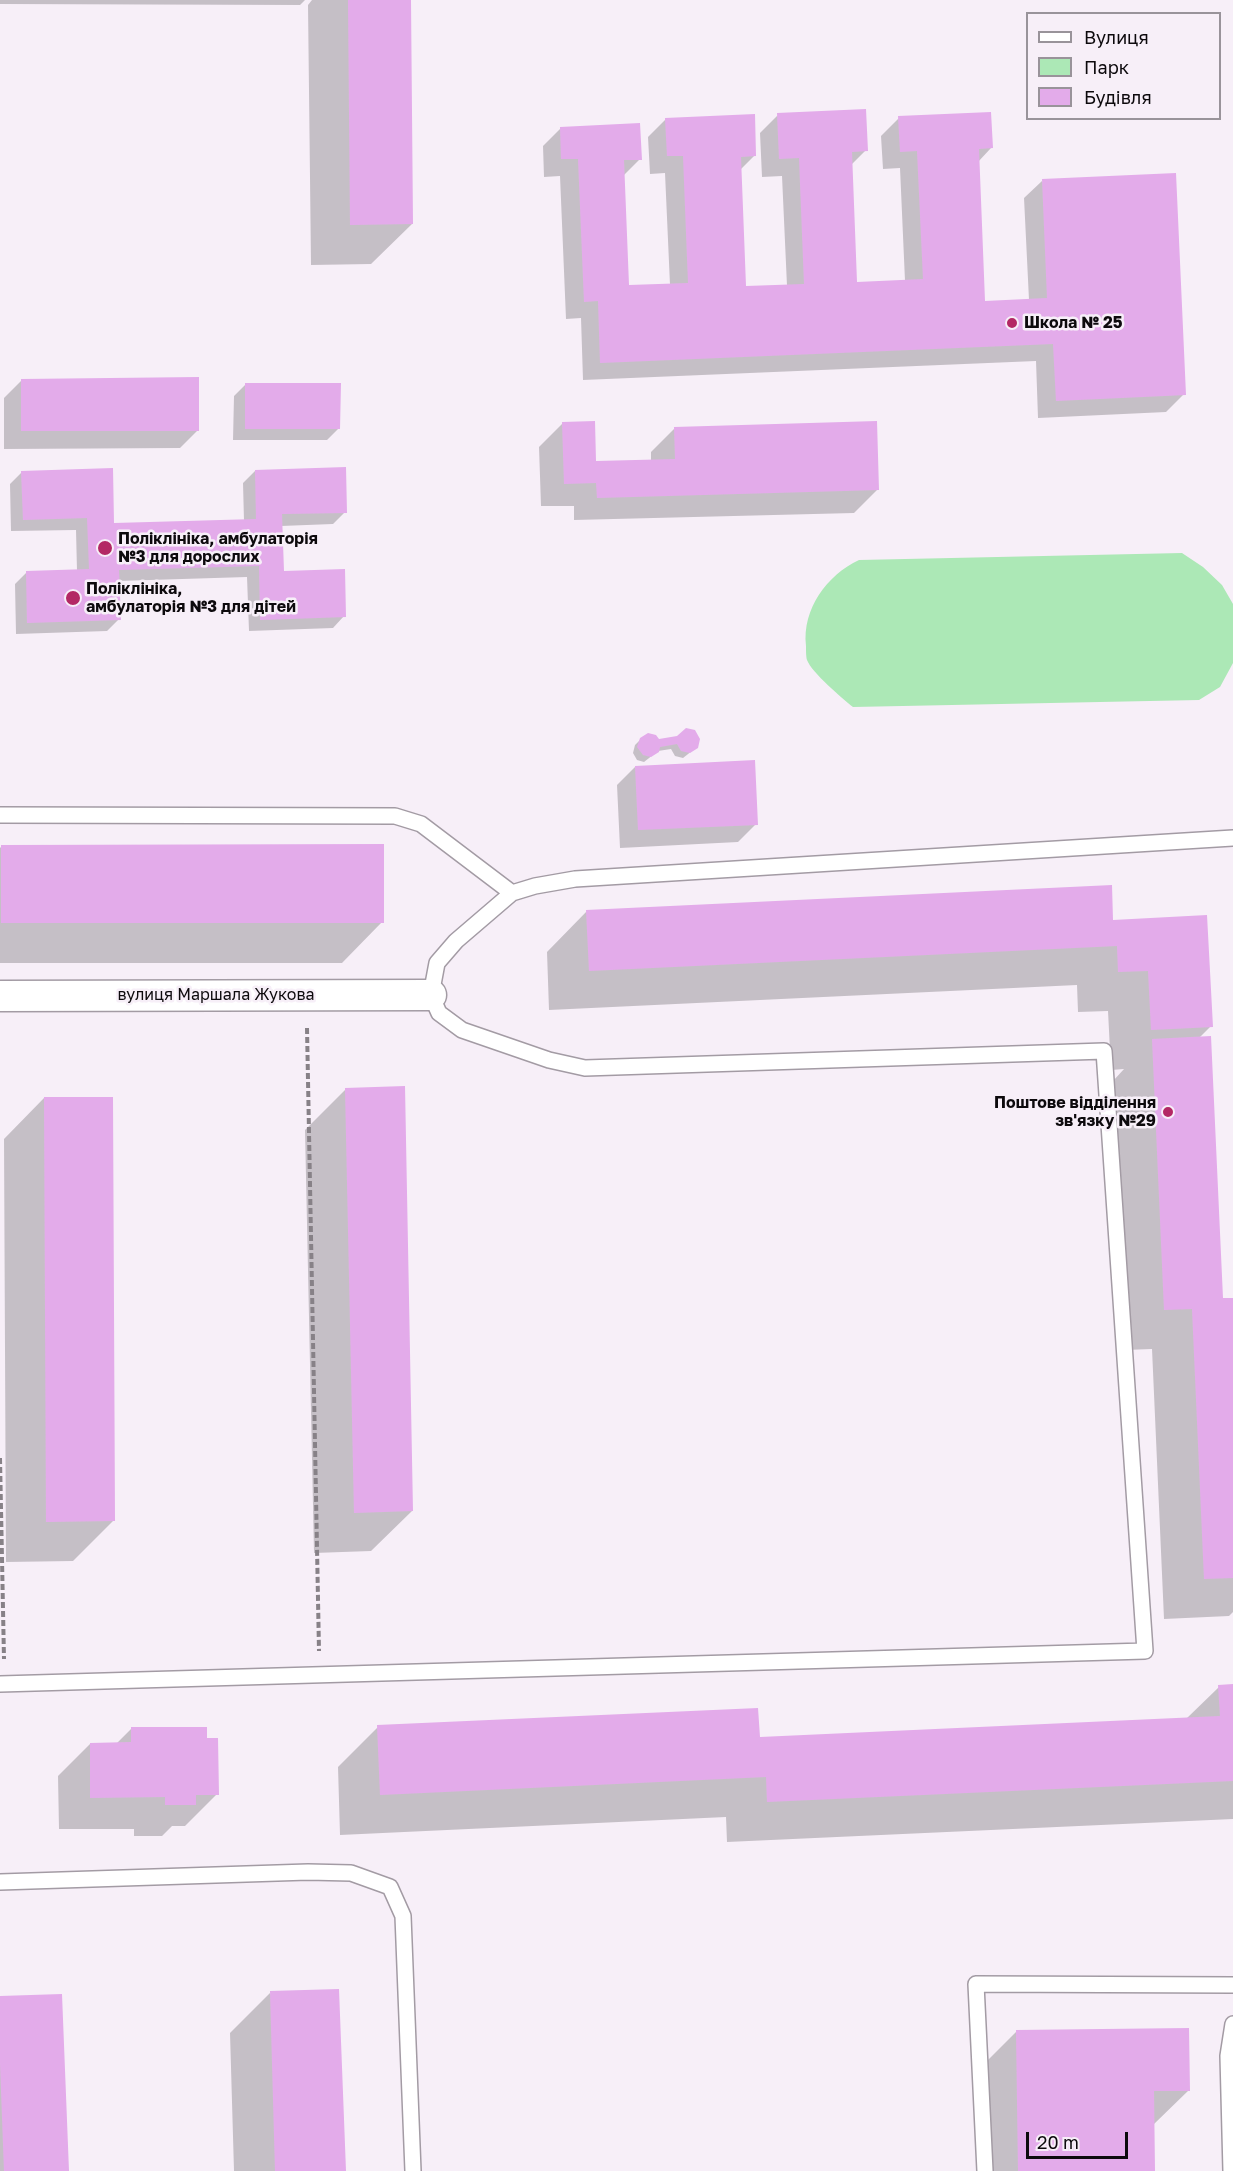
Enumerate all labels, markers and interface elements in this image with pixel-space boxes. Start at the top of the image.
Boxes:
legend [1026,12,1221,120]
text: Вулиця [1084,26,1149,48]
text: Парк [1084,56,1129,78]
text: Будівля [1084,86,1152,108]
place label: Школа № 25 [1024,313,1122,333]
marker: Школа № 25 [1005,316,1019,330]
place label: Поліклініка, амбулаторія №3 для дорослих [118,529,318,567]
marker: Поліклініка, амбулаторія №3 для дорослих [96,539,114,557]
place label: Поліклініка, амбулаторія №3 для дітей [86,579,296,617]
marker: Поліклініка, амбулаторія №3 для дітей [64,589,82,607]
street label: вулиця Маршала Жукова [118,985,314,1005]
place label: Поштове відділення зв'язку №29 [994,1093,1156,1131]
marker: Поштове відділення зв'язку №29 [1161,1105,1175,1119]
scale bar [1029,2120,1131,2158]
text: 20 m [1037,2131,1079,2153]

